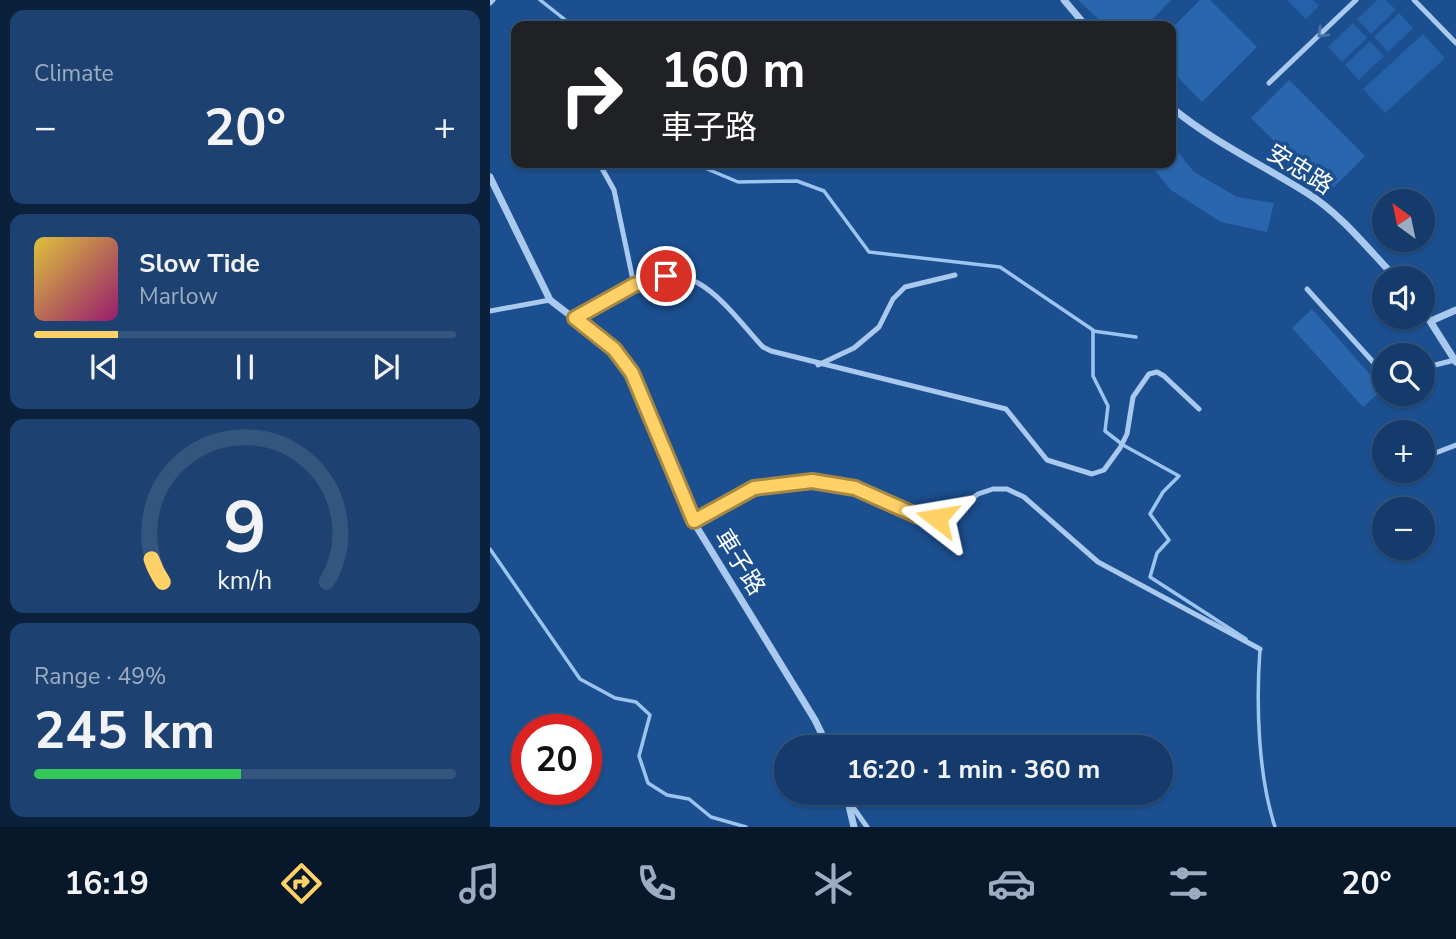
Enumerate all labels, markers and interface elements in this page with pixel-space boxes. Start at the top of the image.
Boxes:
one-way arrow [1317,25,1330,38]
text: 160 m [661,37,805,104]
icon: right [546,49,637,140]
text: Climate [34,58,114,89]
text: 20° [204,92,286,163]
text: − [34,102,57,153]
text: + [433,102,456,153]
text: 車子路 [661,106,757,149]
street label: 安忠路 [1261,136,1339,202]
north arrow [1372,189,1435,252]
map controls [1372,189,1435,560]
text: Slow Tide [139,246,260,281]
pin [636,246,696,306]
icon: arrive [647,257,685,295]
button: sound [1372,266,1435,329]
text: Marlow [139,281,218,312]
button: search [1372,343,1435,406]
icon: previous [85,348,123,386]
icon: pause [226,348,264,386]
icon: next [367,348,405,386]
button: + [1372,420,1435,483]
text: 9 [223,478,267,578]
position arrow [900,481,974,555]
button: − [1372,497,1435,560]
street label: 車子路 [707,523,773,601]
text: km/h [217,563,273,597]
text: Range · 49% [34,661,166,692]
text: 245 km [34,695,215,766]
speed limit sign: 20 [511,714,602,805]
text: 16:20 · 1 min · 360 m [847,752,1100,787]
icon: directions [277,859,326,908]
icon: music [455,859,504,908]
icon: phone [632,859,681,908]
icon: climate [809,859,858,908]
icon: car [987,859,1036,908]
icon: filters [1164,859,1213,908]
text: 16:19 [64,862,149,905]
text: 20° [1341,862,1392,905]

